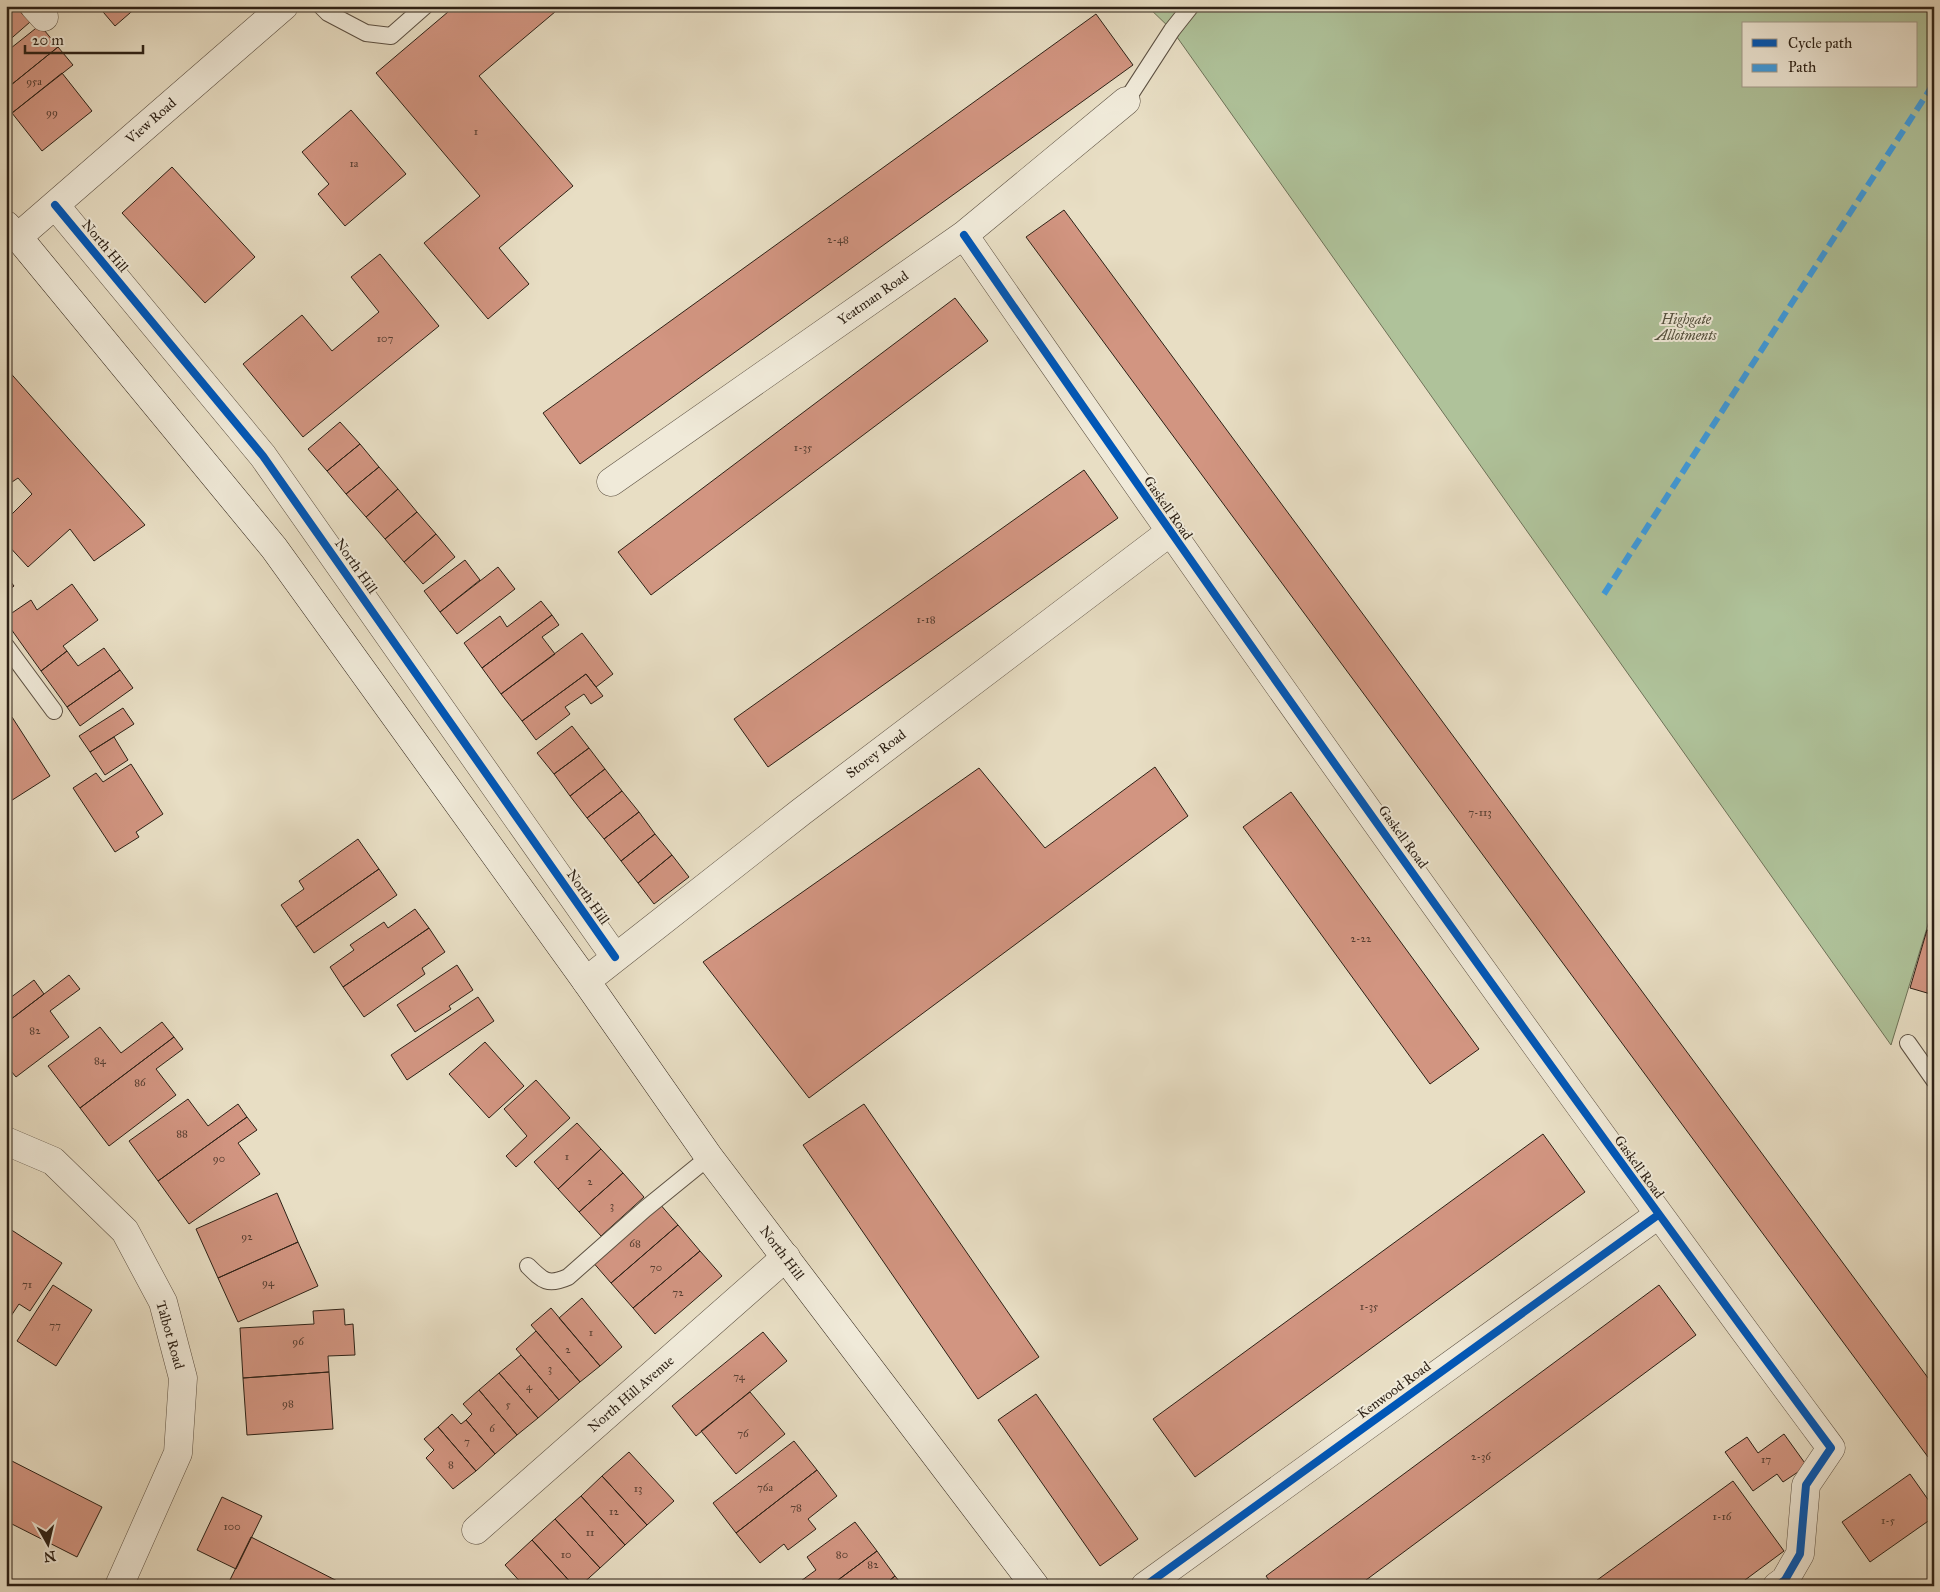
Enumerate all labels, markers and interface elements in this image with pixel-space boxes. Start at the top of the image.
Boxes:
scale bar [25,22,142,54]
legend [1742,22,1918,88]
text: 20 m [32,31,64,49]
text: Cycle path [1788,34,1853,52]
text: Path [1788,58,1817,76]
house number: 95a [26,75,42,88]
street label: View Road [122,94,180,148]
house number: 99 [46,106,58,119]
house number: 1 [474,125,478,138]
house number: 1a [350,157,359,170]
street label: North Hill [78,216,132,276]
house number: 2-48 [827,233,849,246]
street label: Yeatman Road [834,267,912,329]
park label: Highgate Allotments [1653,311,1717,344]
house number: 107 [377,332,393,345]
house number: 1-35 [794,441,812,454]
street label: Gaskell Road [1140,473,1196,543]
street label: North Hill [331,535,381,597]
house number: 1-18 [916,613,936,626]
street label: Storey Road [843,726,909,782]
street label: Gaskell Road [1374,802,1432,872]
house number: 7-113 [1468,806,1492,819]
street label: North Hill [563,866,613,928]
house number: 2-22 [1351,932,1372,945]
house number: 82 [29,1024,41,1037]
house number: 84 [94,1054,107,1067]
house number: 86 [134,1076,146,1089]
house number: 88 [176,1127,188,1140]
street label: Gaskell Road [1610,1132,1668,1202]
house number: 1 [565,1150,569,1163]
house number: 90 [213,1152,225,1165]
house number: 2 [587,1175,593,1188]
house number: 3 [610,1199,614,1212]
street label: North Hill [756,1223,808,1284]
house number: 92 [241,1230,253,1243]
house number: 68 [629,1237,641,1250]
house number: 70 [650,1261,662,1274]
house number: 94 [262,1276,275,1289]
house number: 71 [22,1278,32,1291]
house number: 72 [672,1286,684,1299]
street label: Talbot Road [152,1299,188,1371]
house number: 1-35 [1360,1300,1378,1313]
house number: 77 [49,1319,61,1332]
house number: 1 [589,1326,593,1339]
house number: 96 [292,1335,304,1348]
house number: 2 [565,1343,571,1356]
street label: North Hill Avenue [585,1352,678,1436]
street label: Kenwood Road [1354,1358,1434,1422]
house number: 3 [548,1362,552,1375]
house number: 74 [733,1370,746,1383]
house number: 4 [526,1380,533,1393]
house number: 98 [282,1397,294,1410]
house number: 5 [505,1398,511,1411]
house number: 6 [489,1422,495,1435]
house number: 76 [737,1427,749,1440]
house number: 7 [464,1435,470,1448]
house number: 2-36 [1471,1450,1491,1463]
house number: 17 [1761,1453,1771,1466]
house number: 8 [448,1458,454,1471]
house number: 76a [757,1481,773,1494]
house number: 13 [634,1482,642,1495]
house number: 78 [790,1501,802,1514]
house number: 12 [609,1505,619,1518]
house number: 1-16 [1713,1510,1732,1523]
house number: 1-5 [1881,1514,1895,1527]
north arrow [22,1520,72,1570]
house number: 100 [223,1520,241,1533]
house number: 11 [586,1526,594,1539]
text: N [43,1547,57,1566]
house number: 10 [561,1548,571,1561]
house number: 80 [836,1548,848,1561]
house number: 82 [867,1558,879,1571]

